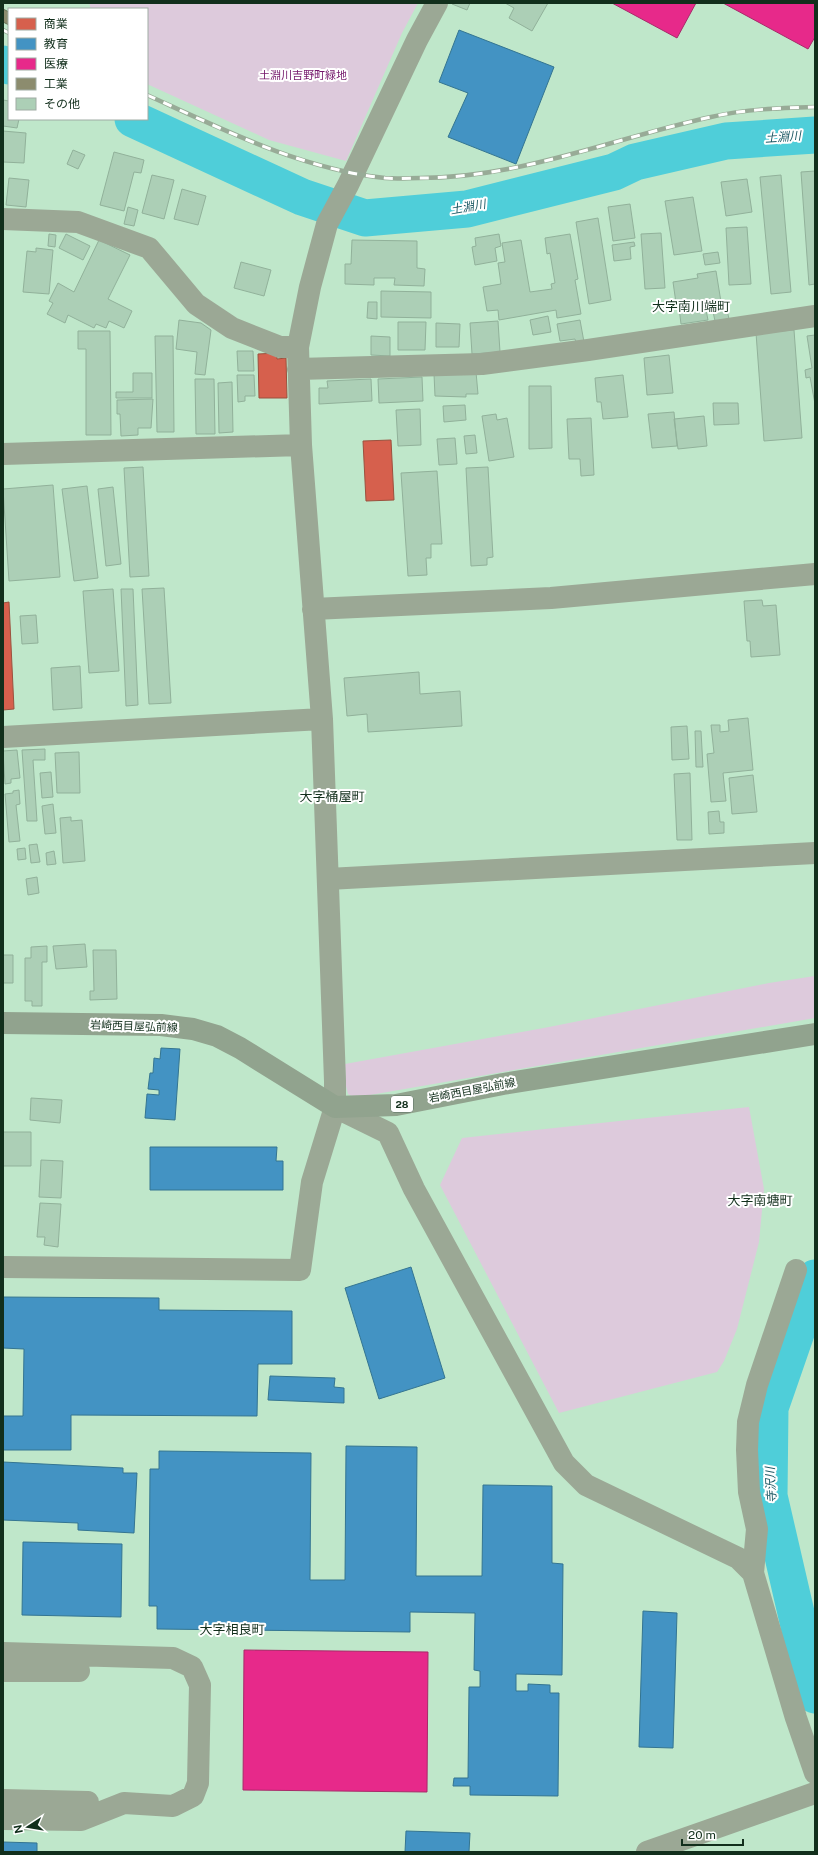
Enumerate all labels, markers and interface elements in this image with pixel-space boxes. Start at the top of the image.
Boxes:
legend [8,8,148,120]
text: 商業 [44,17,68,31]
text: 教育 [44,37,68,51]
text: 医療 [44,57,68,71]
park label: 土淵川吉野町緑地 [259,69,347,81]
text: 工業 [44,77,68,91]
text: その他 [44,97,80,111]
water label: 土淵川 [765,129,803,145]
water label: 土淵川 [449,197,489,217]
district label: 大字南川端町 [652,299,730,314]
district label: 大字桶屋町 [299,789,365,804]
street label: 岩崎西目屋弘前線 [90,1018,178,1034]
street label: 岩崎西目屋弘前線 [428,1076,516,1104]
road number: 28 [391,1096,413,1112]
district label: 大字南塘町 [727,1193,793,1208]
water label: 寺沢川 [763,1465,779,1503]
district label: 大字相良町 [199,1622,265,1637]
north arrow [8,1807,48,1847]
scale bar [682,1821,743,1847]
text: N [11,1824,25,1835]
text: 20 m [688,1828,716,1842]

